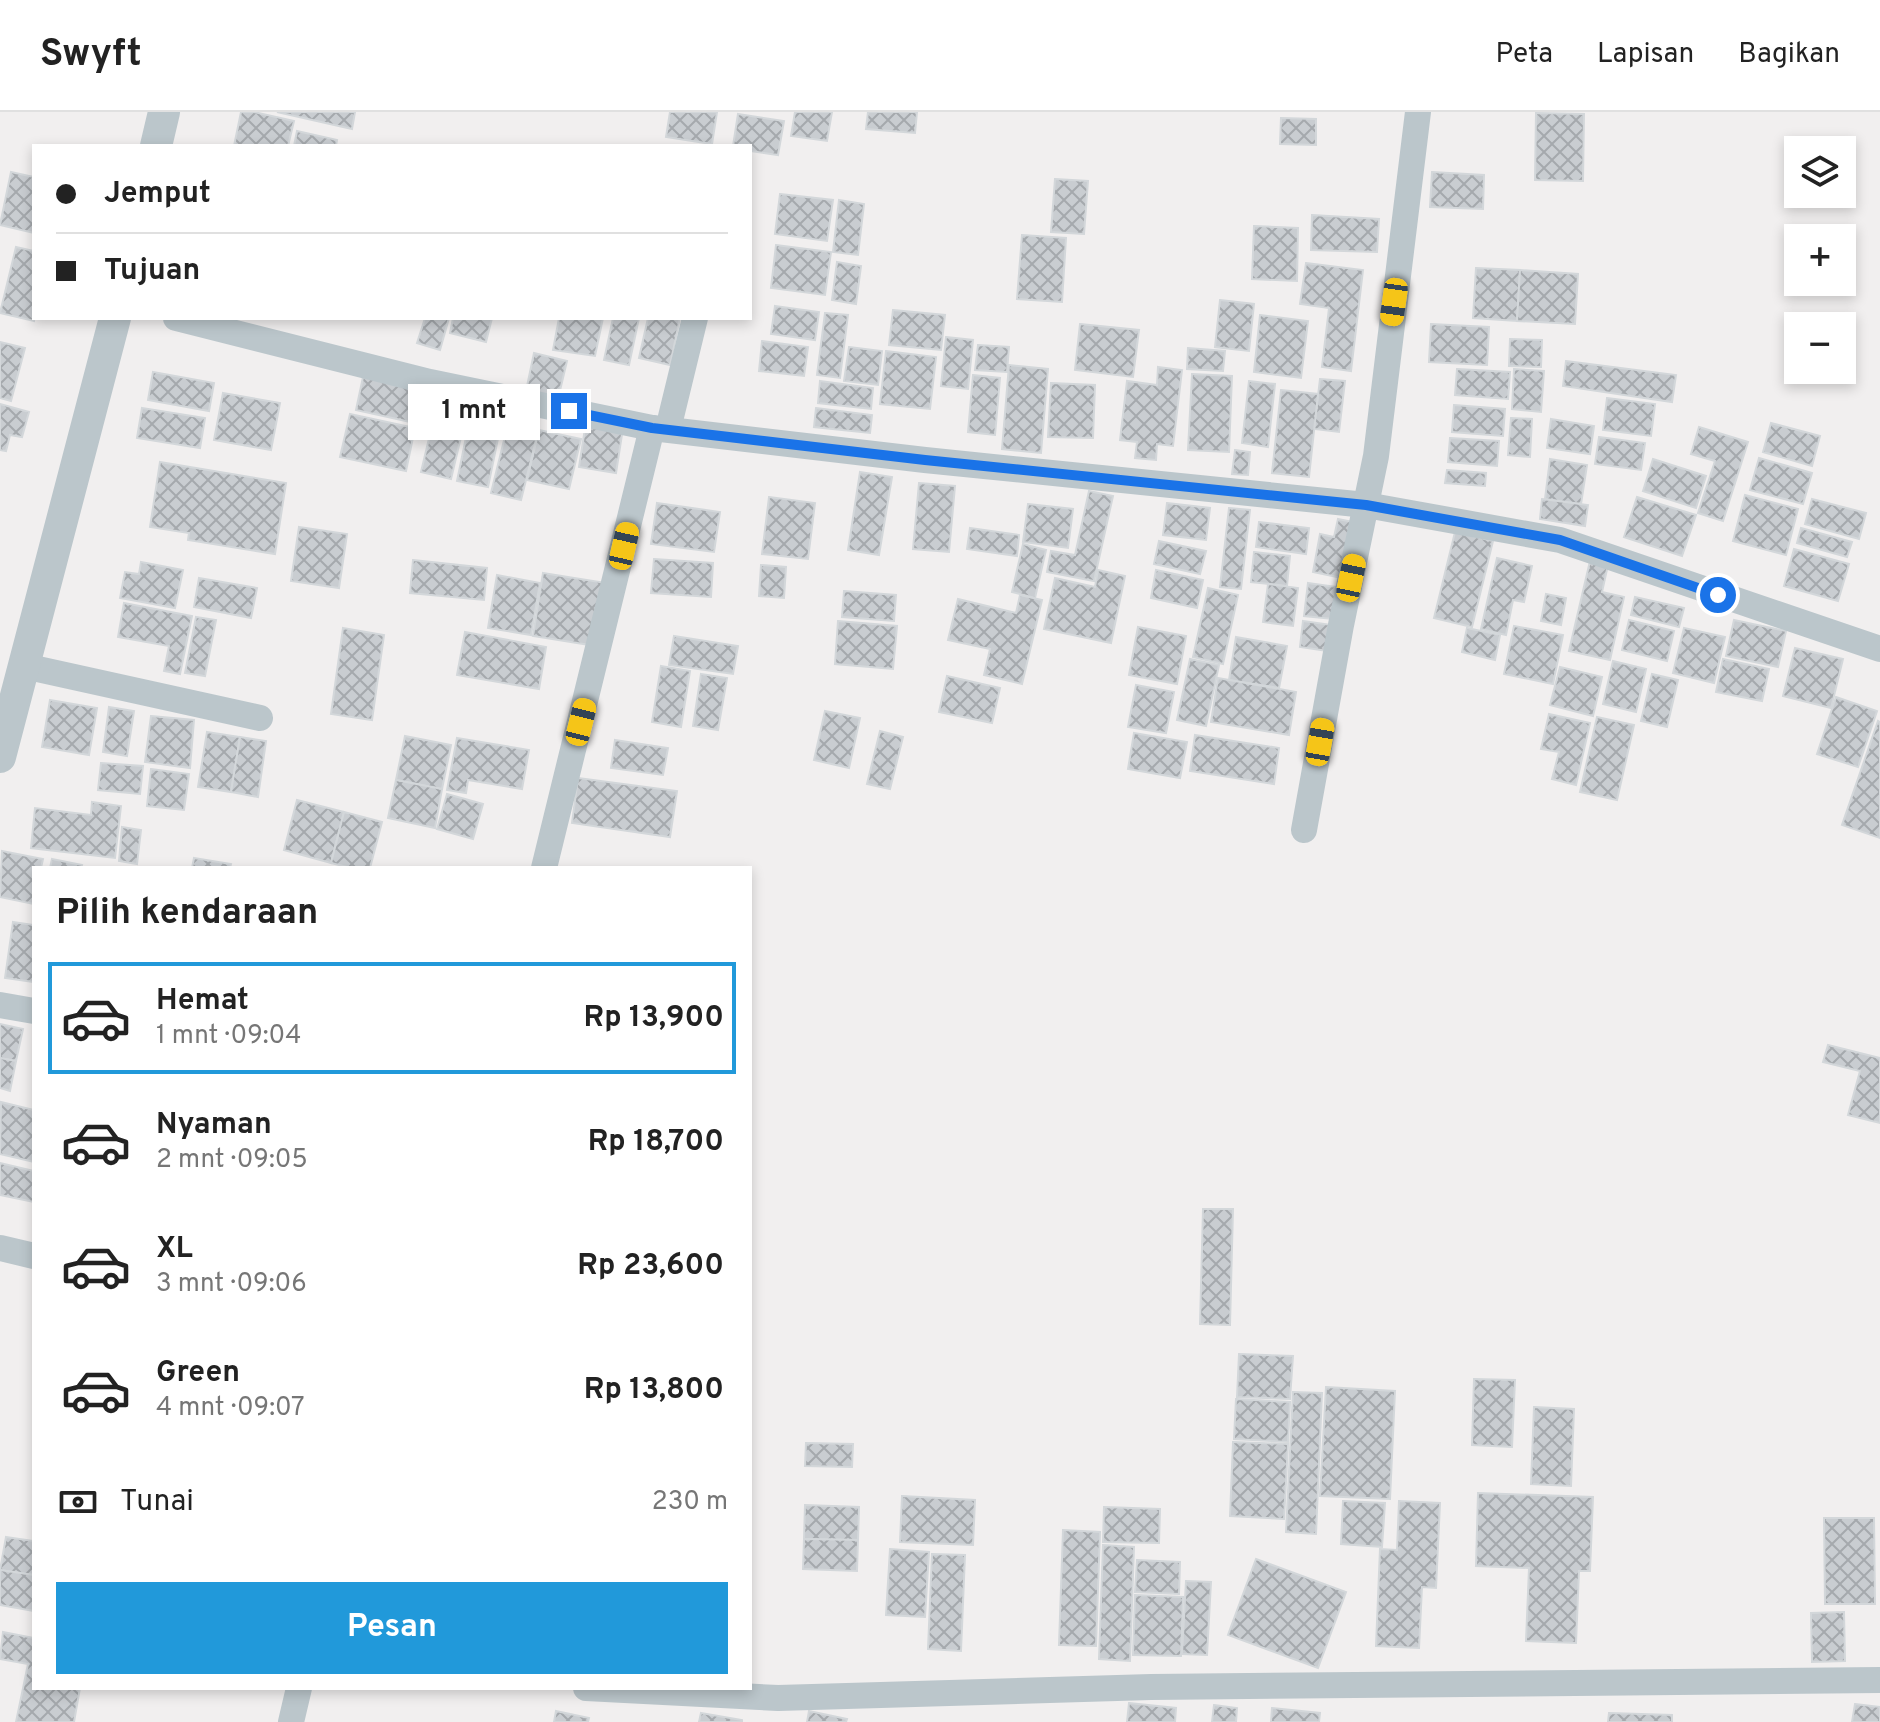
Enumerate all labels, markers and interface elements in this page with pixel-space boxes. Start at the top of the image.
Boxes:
text: Swyft [40,31,142,80]
text: Peta [1495,37,1553,73]
text: Lapisan [1597,37,1694,73]
text: Bagikan [1738,37,1840,73]
map controls [1784,136,1856,384]
button: layers [1784,136,1856,208]
text: Jemput [104,176,211,213]
button: + [1784,224,1856,296]
text: Tujuan [104,253,200,290]
car [1379,277,1409,327]
button: − [1784,312,1856,384]
callout: 1 mnt [409,383,541,439]
route end [551,393,587,429]
text: 1 mnt [441,395,507,428]
car [607,520,641,572]
car [1334,552,1368,604]
route start [1700,577,1736,613]
car [564,696,598,748]
car [1304,716,1336,768]
text: Pilih kendaraan [56,891,318,937]
icon: car [60,982,132,1054]
text: Hemat [156,983,249,1020]
text: Rp 13,900 [584,1000,724,1037]
text: 1 mnt · 09:04 [156,1020,301,1053]
icon: car [60,1106,132,1178]
text: Nyaman [156,1107,272,1144]
text: Rp 18,700 [588,1124,724,1161]
text: 2 mnt · 09:05 [156,1144,308,1177]
icon: car [60,1230,132,1302]
text: XL [156,1231,193,1268]
text: Rp 23,600 [577,1248,724,1285]
text: 3 mnt · 09:06 [156,1268,307,1301]
icon: car [60,1354,132,1426]
text: Green [156,1355,240,1392]
text: Rp 13,800 [584,1372,724,1409]
text: 4 mnt · 09:07 [156,1392,304,1425]
icon: cash [56,1480,100,1524]
text: Tunai [120,1484,194,1521]
text: 230 m [652,1486,728,1519]
button: Pesan [56,1582,728,1674]

